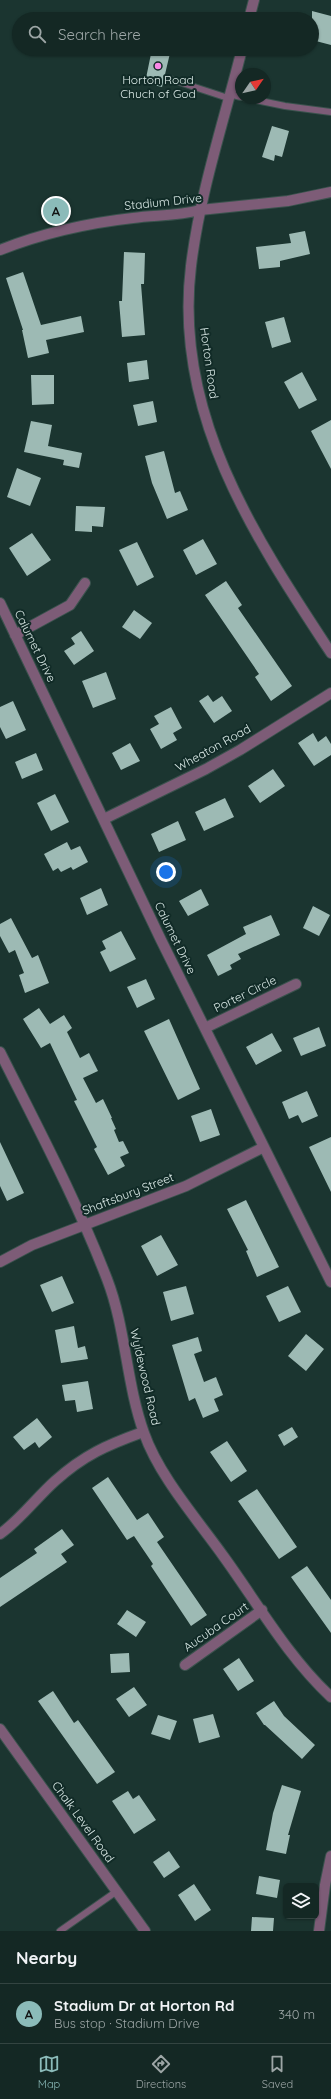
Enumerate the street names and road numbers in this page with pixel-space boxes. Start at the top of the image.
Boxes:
street label: Stadium Drive [123,190,203,213]
street label: Horton Road [197,326,222,400]
street label: Calumet Drive [11,607,60,685]
street label: Wheaton Road [172,721,253,774]
street label: Calumet Drive [151,899,200,977]
street label: Porter Circle [211,972,279,1015]
street label: Shaftsbury Street [80,1169,176,1218]
street label: Wyldewood Road [127,1327,164,1427]
street label: Aucuba Court [180,1599,251,1655]
street label: Chalk Level Road [49,1778,118,1865]

